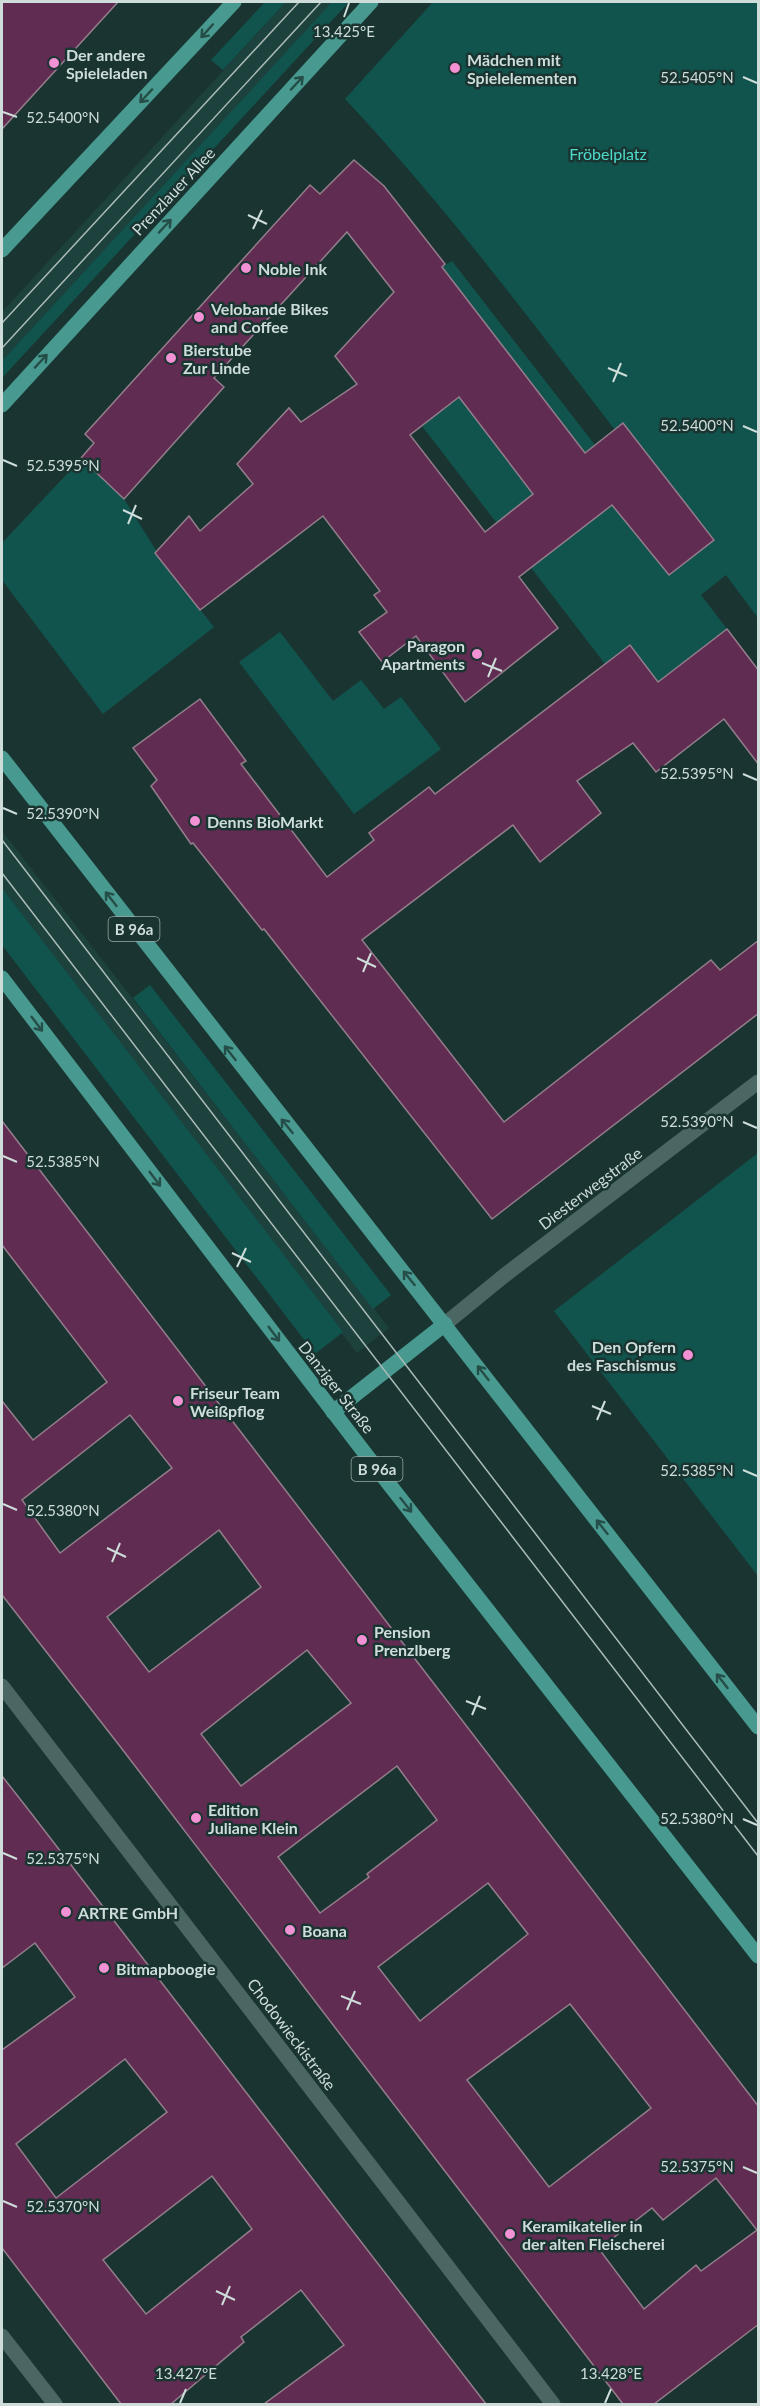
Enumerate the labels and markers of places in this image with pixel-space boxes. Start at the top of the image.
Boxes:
place label: Der andere Spieleladen [66,45,148,82]
place label: Mädchen mit Spielelementen [467,50,577,87]
marker: Der andere Spieleladen [47,56,61,70]
marker: Mädchen mit Spielelementen [448,61,462,75]
place label: Noble Ink [258,259,327,278]
marker: Noble Ink [239,261,253,275]
place label: Velobande Bikes and Coffee [210,299,328,336]
marker: Velobande Bikes and Coffee [192,310,206,324]
place label: Bierstube Zur Linde [183,340,252,377]
marker: Bierstube Zur Linde [164,351,178,365]
place label: Paragon Apartments [380,636,465,673]
marker: Paragon Apartments [470,647,484,661]
place label: Denns BioMarkt [207,812,324,831]
marker: Denns BioMarkt [188,814,202,828]
place label: Den Opfern des Faschismus [567,1337,676,1374]
marker: Den Opfern des Faschismus [681,1348,695,1362]
place label: Friseur Team Weißpflog [190,1383,280,1420]
marker: Friseur Team Weißpflog [171,1394,185,1408]
place label: Pension Prenzlberg [374,1622,451,1659]
marker: Pension Prenzlberg [355,1633,369,1647]
place label: Edition Juliane Klein [208,1800,298,1837]
marker: Edition Juliane Klein [189,1811,203,1825]
place label: ARTRE GmbH [77,1903,178,1922]
marker: ARTRE GmbH [59,1905,73,1919]
place label: Boana [302,1921,347,1940]
marker: Boana [283,1923,297,1937]
place label: Bitmapboogie [116,1959,216,1978]
marker: Bitmapboogie [97,1961,111,1975]
place label: Keramikatelier in der alten Fleischerei [522,2216,665,2253]
marker: Keramikatelier in der alten Fleischerei [503,2227,517,2241]

